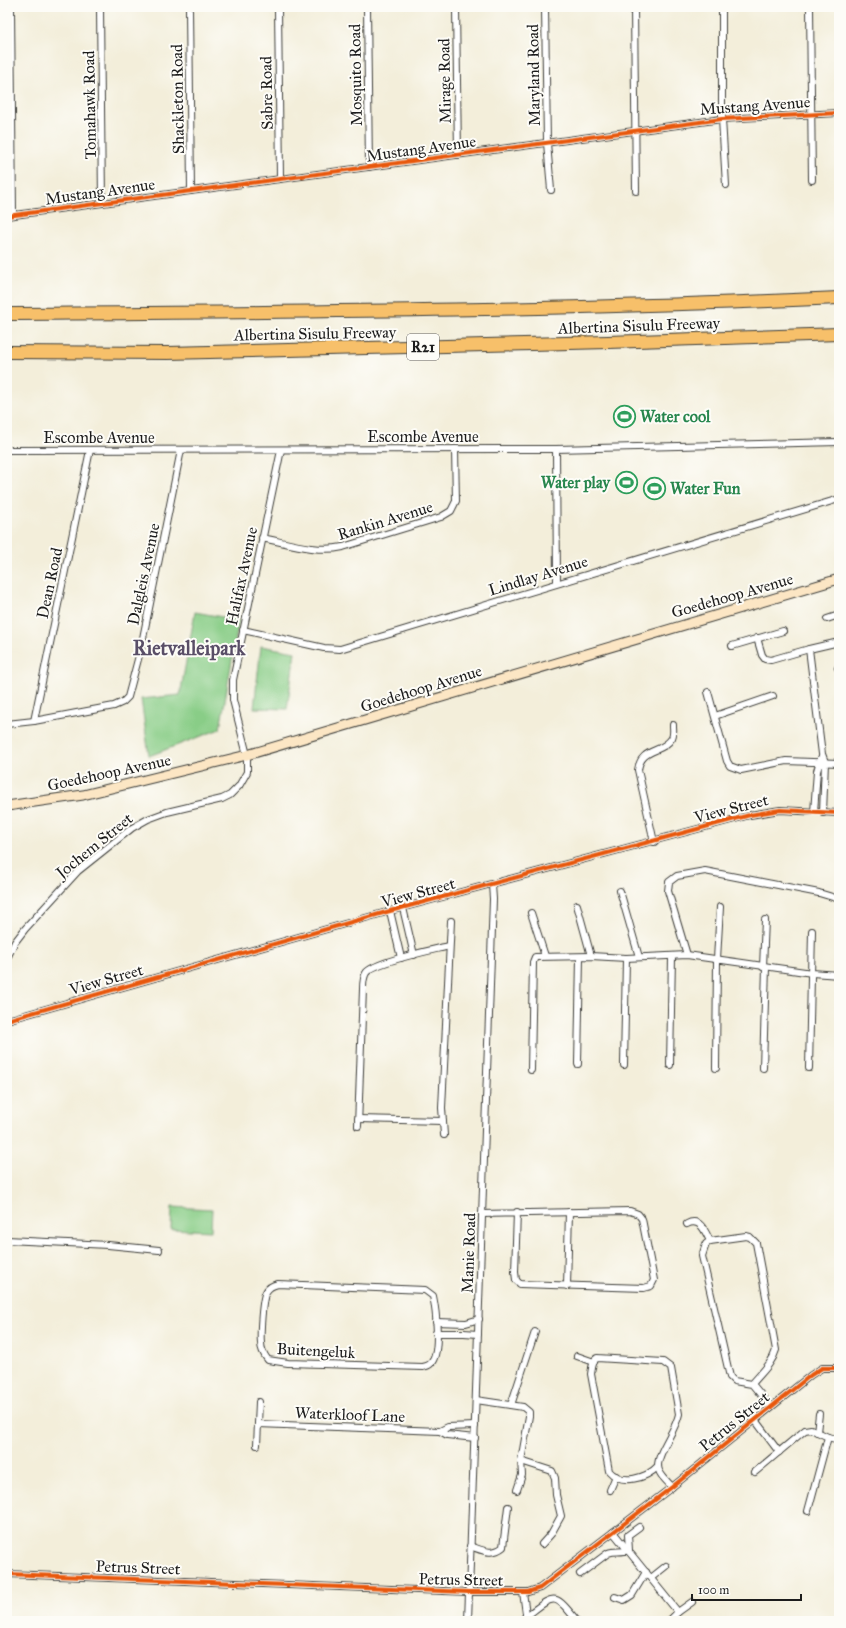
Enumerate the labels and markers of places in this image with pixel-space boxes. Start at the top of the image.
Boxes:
sports icon: Water cool [612,403,638,429]
place label: Water cool [640,407,711,426]
sports icon: Water play [613,469,639,495]
place label: Water play [541,473,612,493]
sports icon: Water Fun [641,475,667,501]
place label: Water Fun [670,479,741,498]

